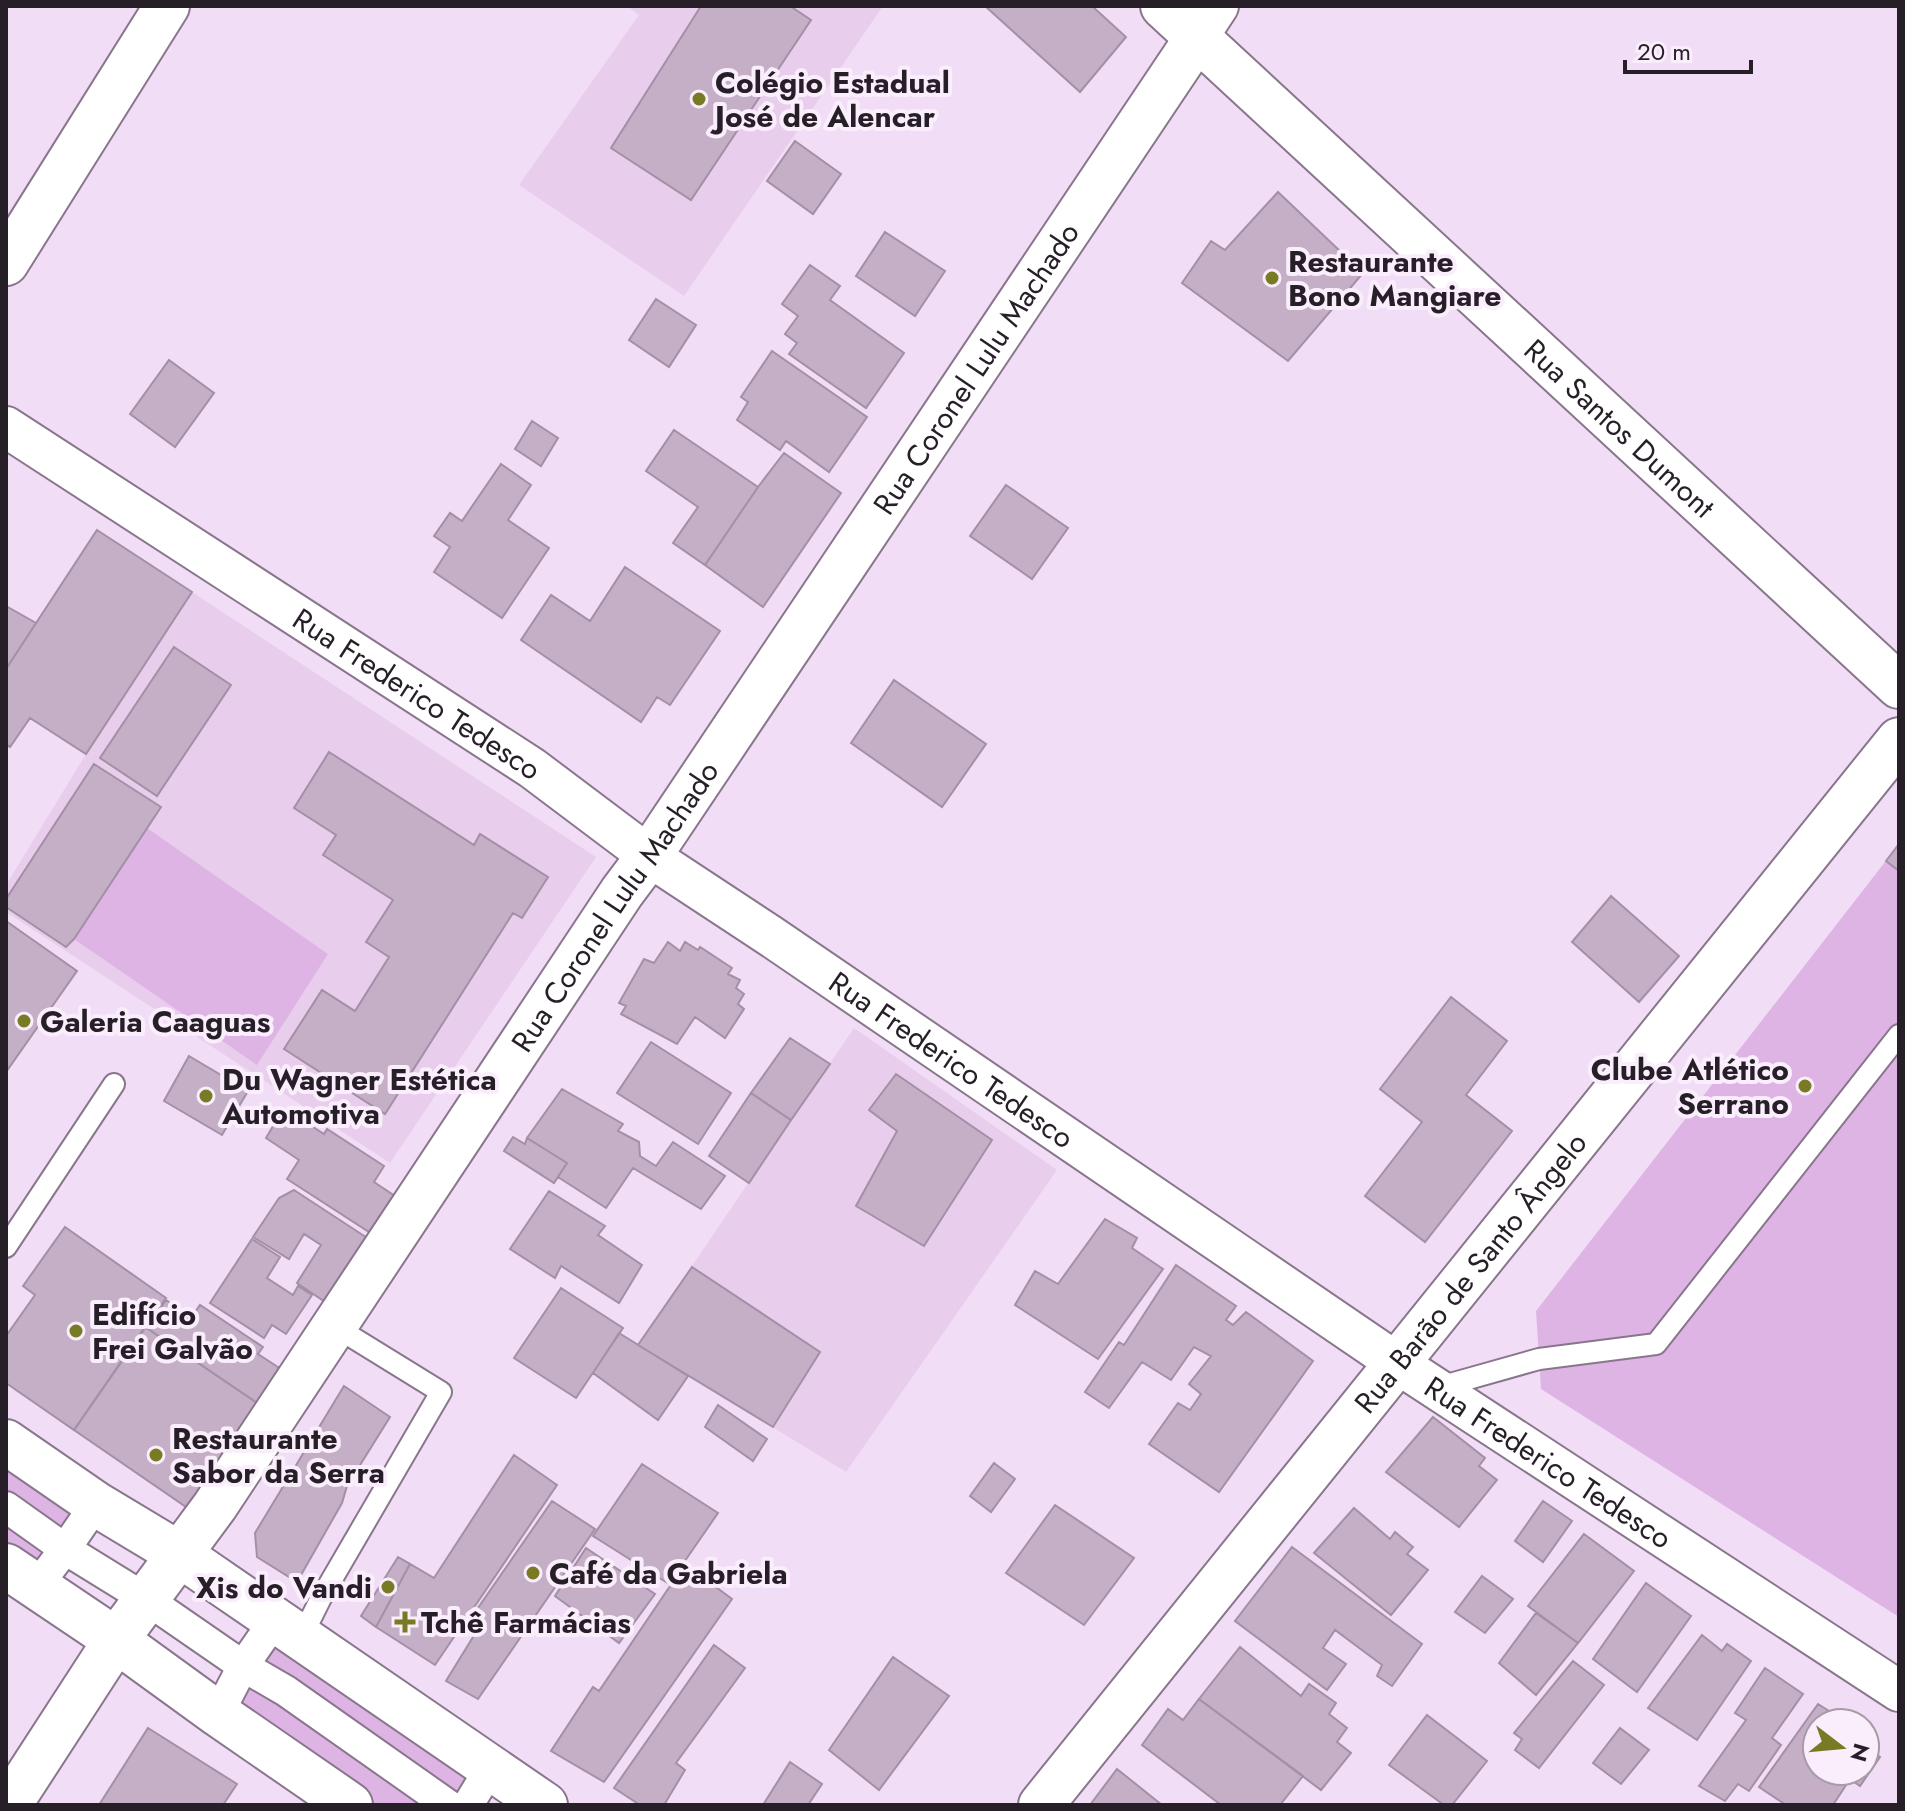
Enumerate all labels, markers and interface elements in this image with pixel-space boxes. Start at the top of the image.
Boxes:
scale bar [1625,24,1751,74]
text: 20 m [1637,34,1691,69]
place label: Colégio Estadual José de Alencar [710,61,950,138]
marker: Colégio Estadual José de Alencar [690,90,708,108]
street label: Rua Coronel Lulu Machado [862,214,1089,523]
place label: Restaurante Bono Mangiare [1288,240,1502,317]
marker: Restaurante Bono Mangiare [1263,269,1281,287]
street label: Rua Santos Dumont [1515,329,1725,528]
street label: Rua Frederico Tedesco [285,597,550,790]
street label: Rua Coronel Lulu Machado [500,752,729,1060]
street label: Rua Frederico Tedesco [821,961,1083,1158]
place label: Galeria Caaguas [40,1000,270,1043]
marker: Galeria Caaguas [15,1012,33,1030]
place label: Clube Atlético Serrano [1591,1048,1789,1125]
place label: Du Wagner Estética Automotiva [221,1058,497,1135]
marker: Clube Atlético Serrano [1796,1077,1814,1095]
marker: Du Wagner Estética Automotiva [197,1087,215,1105]
street label: Rua Barão de Santo Ângelo [1344,1123,1597,1422]
place label: Edifício Frei Galvão [92,1293,253,1370]
marker: Edifício Frei Galvão [67,1322,85,1340]
street label: Rua Frederico Tedesco [1416,1365,1681,1559]
place label: Restaurante Sabor da Serra [172,1417,385,1494]
marker: Restaurante Sabor da Serra [147,1446,165,1464]
place label: Café da Gabriela [549,1552,788,1595]
marker: Café da Gabriela [524,1564,542,1582]
place label: Xis do Vandi [196,1566,372,1609]
marker: Xis do Vandi [379,1578,397,1596]
place label: Tchê Farmácias [421,1601,631,1644]
marker: Tchê Farmácias [396,1613,414,1631]
north arrow [1801,1707,1881,1787]
text: N [1842,1740,1878,1765]

